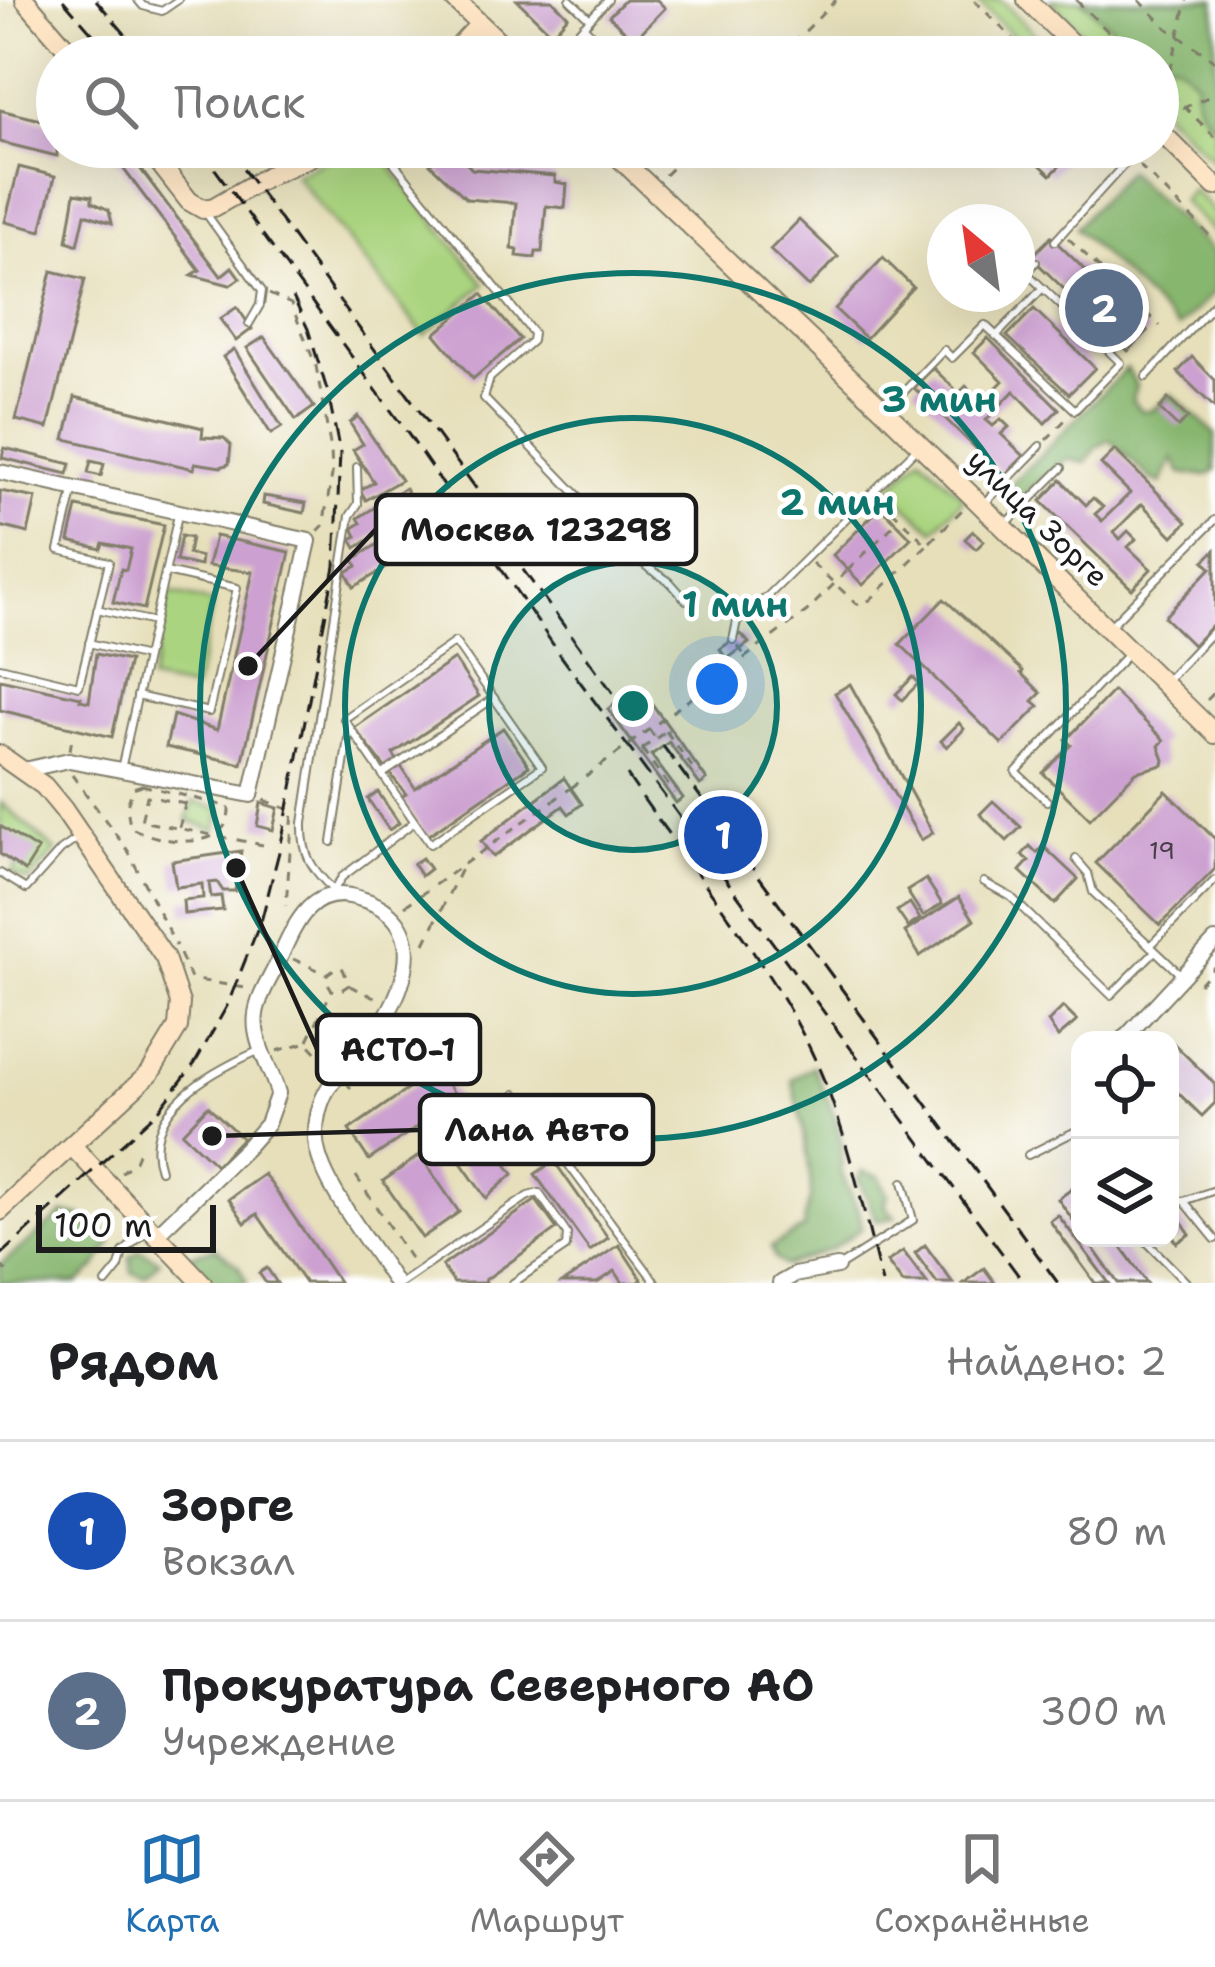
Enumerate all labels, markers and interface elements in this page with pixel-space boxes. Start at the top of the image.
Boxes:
search box [36,36,1179,168]
icon: search [78,69,144,135]
text: Поиск [174,72,305,132]
north arrow [927,204,1035,312]
pin: 2 [1065,263,1143,353]
text: 3 мин [881,375,997,424]
street label: улица Зорге [958,440,1118,596]
text: 2 мин [779,478,895,527]
callout: Москва 123298 [376,495,696,564]
text: Москва 123298 [400,507,672,552]
text: 1 мин [682,580,788,629]
your location [687,654,747,714]
centre of rings [612,685,654,727]
pin: 1 [684,790,762,880]
house number: 19 [1149,835,1175,867]
callout: АСТО-1 [317,1015,480,1084]
text: АСТО-1 [340,1027,456,1072]
map controls [1071,1031,1179,1247]
button: locate [1071,1031,1179,1139]
callout: Лана Авто [420,1095,653,1164]
text: Лана Авто [444,1107,630,1152]
button: layers [1071,1139,1179,1247]
scale bar [36,1199,216,1252]
text: 100 m [54,1203,153,1248]
text: Рядом [48,1327,219,1395]
text: Найдено: 2 [946,1335,1167,1387]
text: Зорге [162,1475,294,1535]
text: 1 [78,1505,96,1557]
text: 80 m [1066,1505,1167,1557]
text: Вокзал [162,1535,295,1587]
text: Прокуратура Северного АО [162,1655,815,1715]
text: 2 [73,1685,101,1737]
text: 300 m [1039,1685,1167,1737]
text: Учреждение [162,1715,397,1767]
tab: Карта [125,1826,220,1943]
tab: Маршрут [470,1826,624,1943]
tab: Сохранённые [874,1826,1090,1943]

